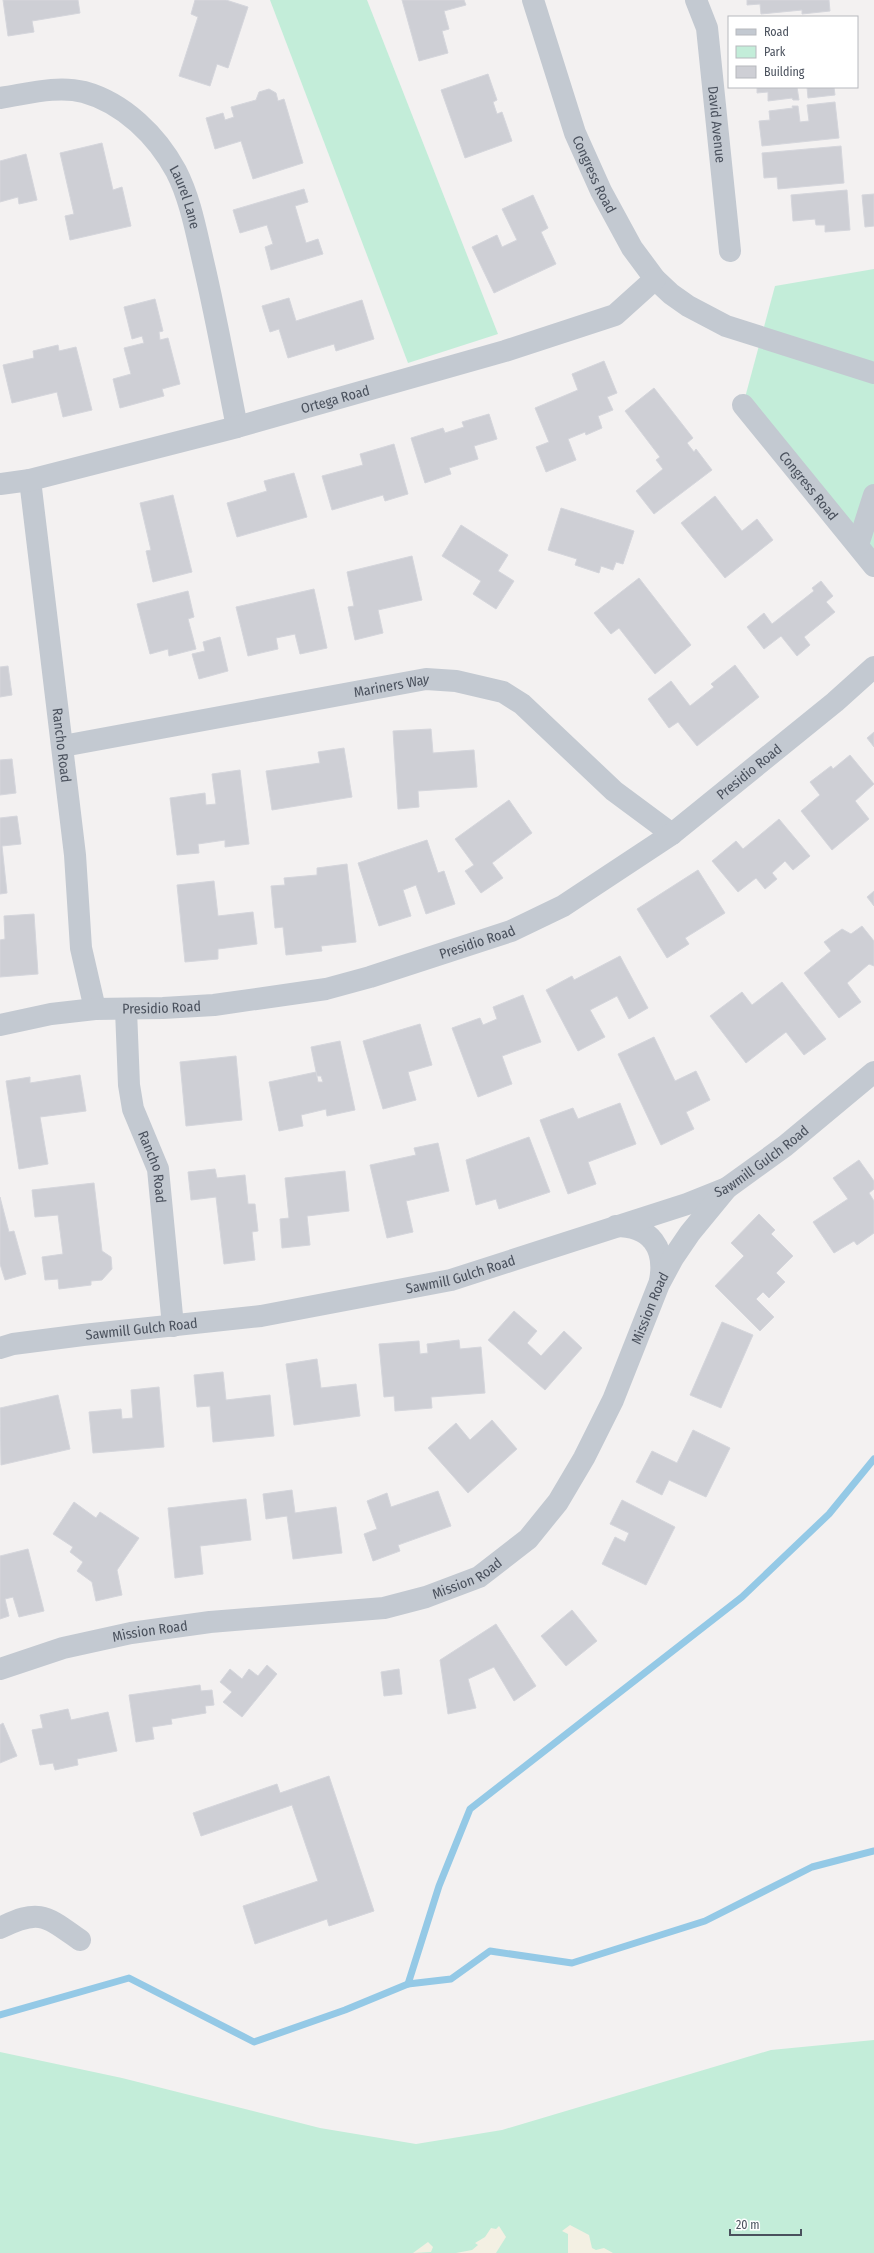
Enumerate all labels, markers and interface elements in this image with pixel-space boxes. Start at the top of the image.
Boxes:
legend [728,16,858,88]
text: Road [764,25,789,39]
text: Park [764,45,786,59]
text: Building [764,65,805,79]
street label: David Avenue [704,85,729,164]
street label: Congress Road [568,133,619,216]
street label: Laurel Lane [166,163,203,231]
street label: Ortega Road [299,382,372,417]
street label: Congress Road [775,448,841,524]
street label: Mariners Way [352,671,430,701]
street label: Rancho Road [48,707,74,783]
street label: Presidio Road [713,741,785,803]
street label: Presidio Road [437,922,518,963]
street label: Presidio Road [122,998,201,1018]
street label: Sawmill Gulch Road [712,1122,812,1201]
street label: Rancho Road [134,1128,169,1204]
street label: Sawmill Gulch Road [404,1252,517,1297]
street label: Mission Road [628,1269,673,1347]
street label: Sawmill Gulch Road [85,1315,198,1344]
street label: Mission Road [430,1554,506,1603]
street label: Mission Road [111,1617,189,1646]
scale bar [730,2211,801,2237]
text: 20 m [736,2218,760,2232]

